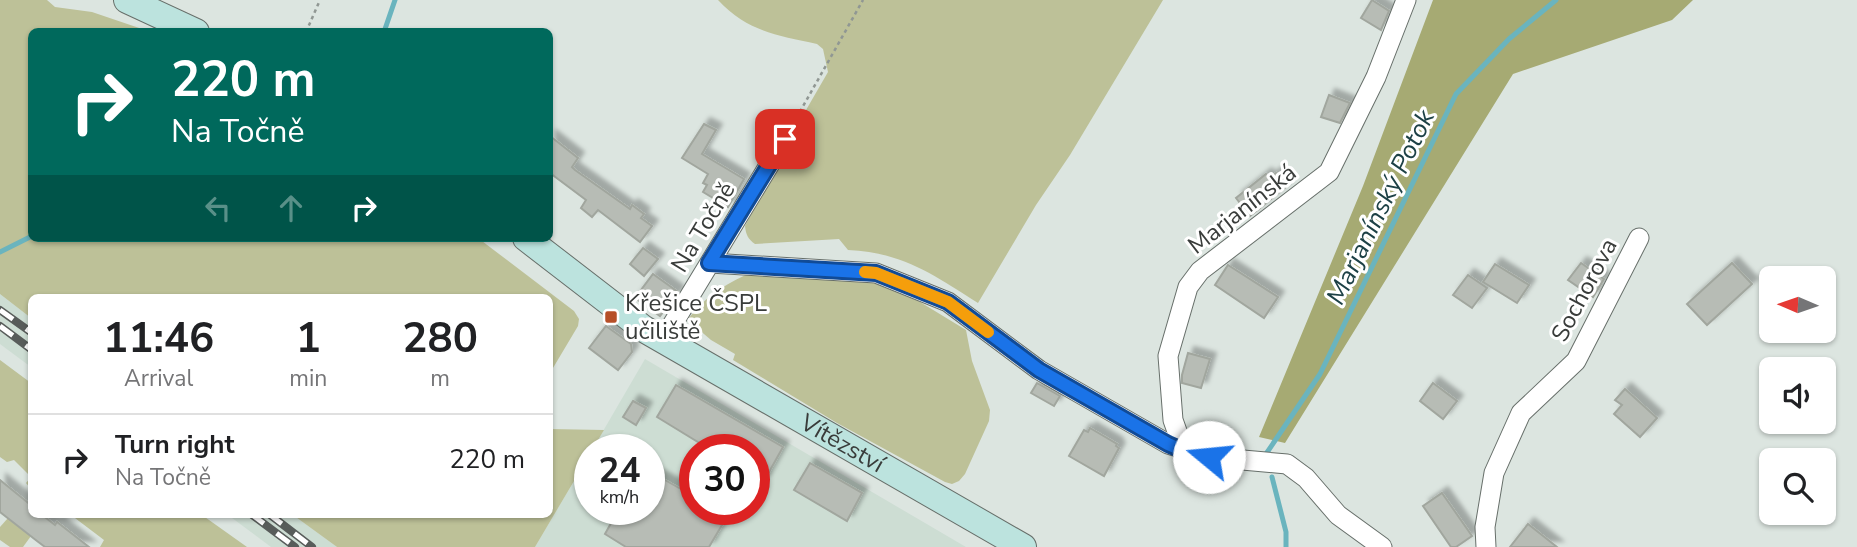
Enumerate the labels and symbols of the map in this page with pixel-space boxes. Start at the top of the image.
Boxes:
water label: Marjanínský Potok [1318,103,1443,310]
pin [755,109,815,169]
street label: Marjanínská [1181,157,1303,261]
street label: Na Točně [664,176,742,278]
street label: Sochorova [1543,233,1625,347]
north arrow [1759,266,1836,343]
place label: Křešice ČSPL učiliště [625,287,767,347]
marker: Křešice ČSPL učiliště [603,309,619,325]
street label: Vítězství [794,406,892,481]
position arrow [1172,420,1246,494]
speed limit sign: 30 [679,434,770,525]

